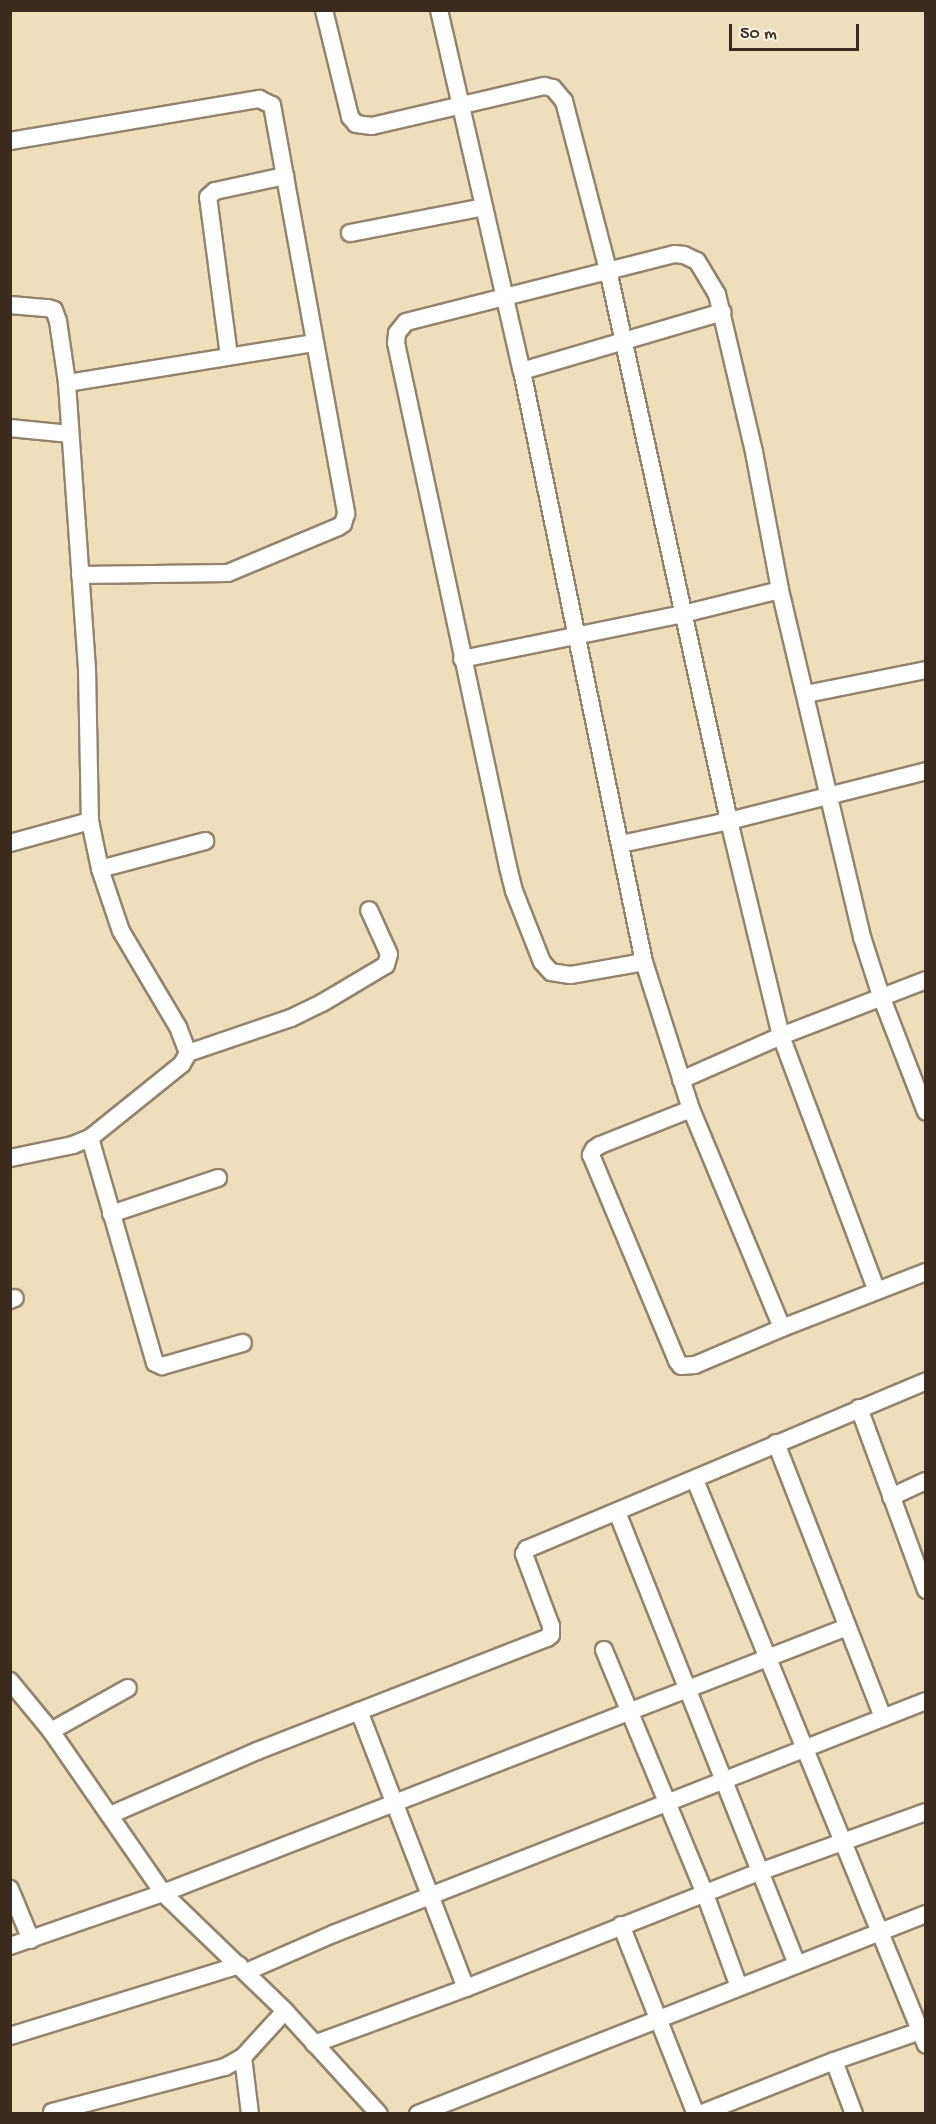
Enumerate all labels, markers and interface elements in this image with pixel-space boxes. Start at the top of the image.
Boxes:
scale bar [732,12,862,50]
text: 50 m [740,24,777,45]

